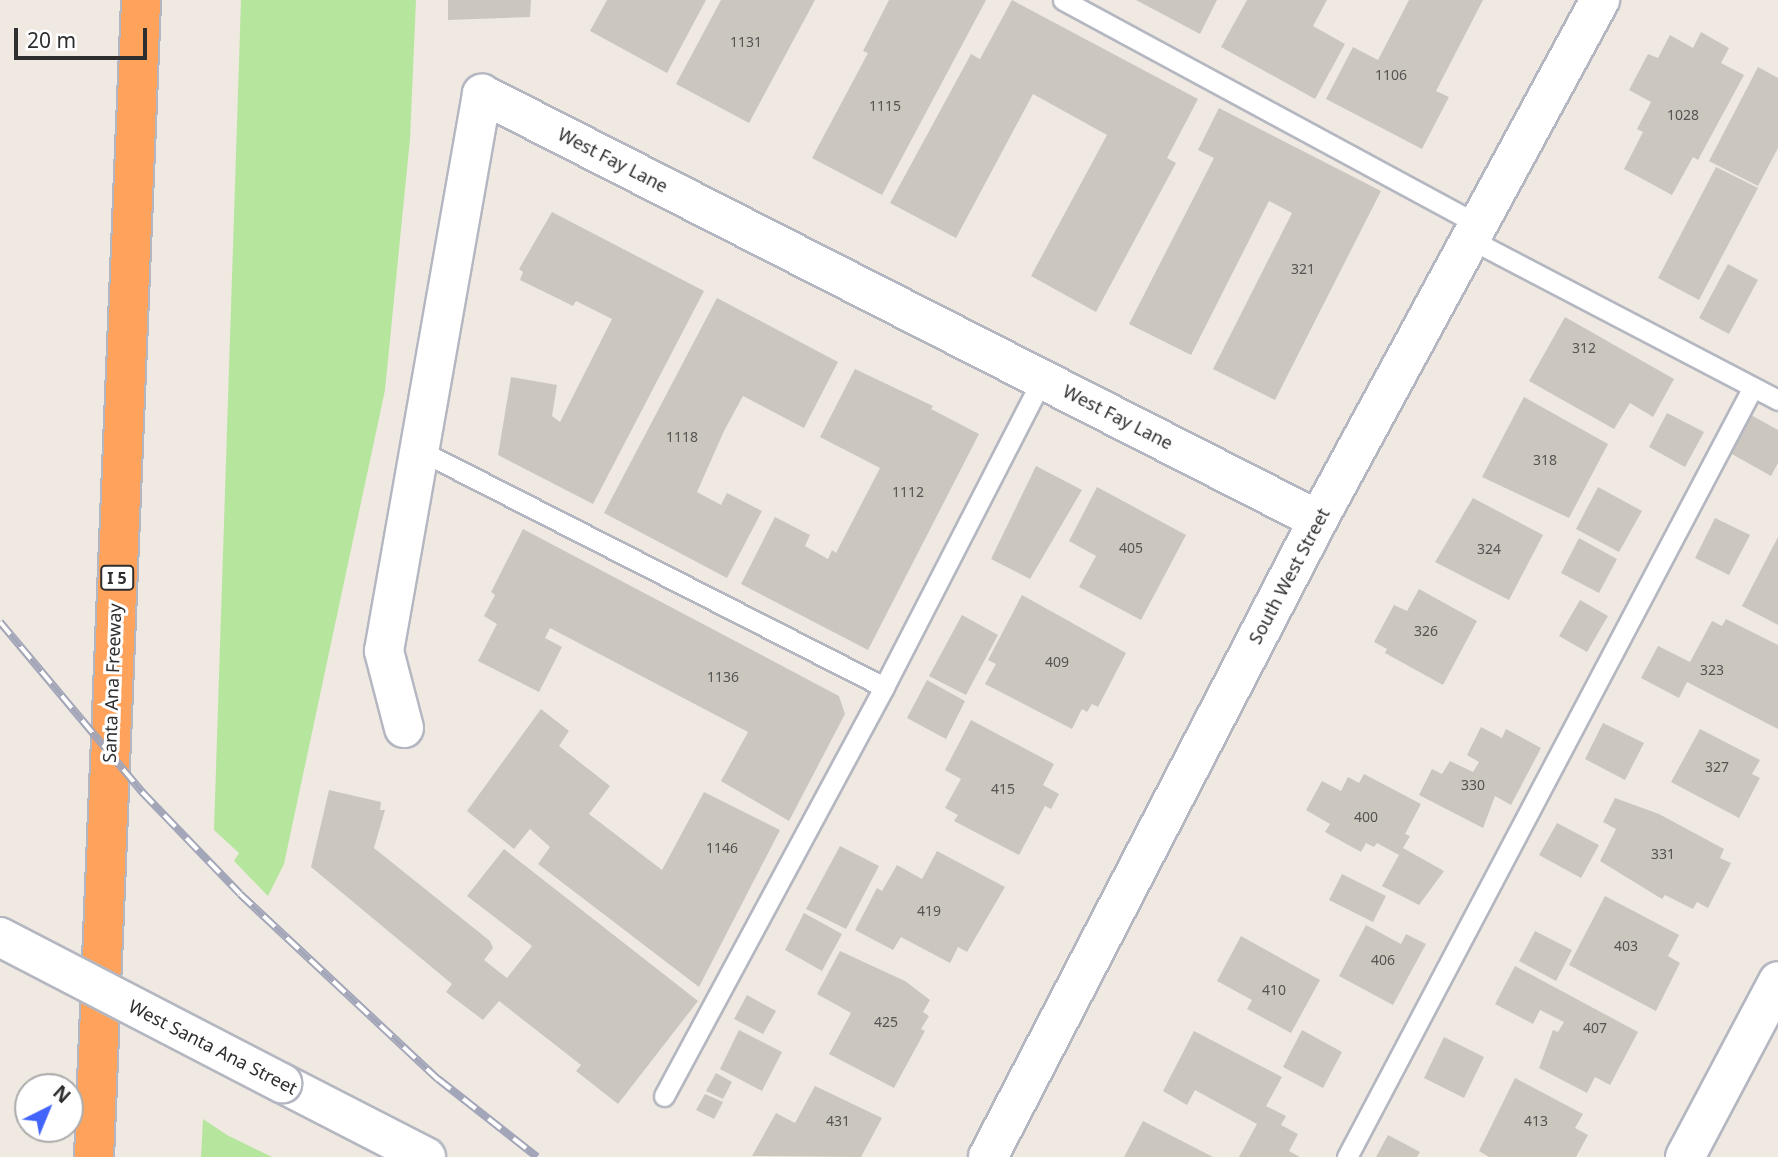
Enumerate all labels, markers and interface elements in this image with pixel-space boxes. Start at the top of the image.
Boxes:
scale bar [18,14,150,58]
text: 20 m [27,26,76,54]
house number: 1131 [730,34,762,50]
house number: 1106 [1375,67,1407,83]
house number: 1115 [869,98,901,114]
house number: 1028 [1667,107,1699,123]
street label: West Fay Lane [554,123,672,197]
house number: 321 [1291,261,1315,277]
house number: 312 [1572,340,1596,356]
street label: West Fay Lane [1059,380,1177,454]
house number: 1118 [666,429,698,445]
house number: 318 [1533,452,1557,468]
house number: 1112 [892,484,924,500]
street label: South West Street [1244,504,1334,648]
house number: 405 [1119,540,1143,556]
house number: 324 [1477,541,1501,557]
road number: I 5 [100,566,134,590]
street label: Santa Ana Freeway [98,603,126,763]
house number: 326 [1414,623,1438,639]
house number: 409 [1045,654,1069,670]
house number: 323 [1700,662,1724,678]
house number: 1136 [707,669,739,685]
house number: 327 [1705,759,1729,775]
house number: 330 [1461,777,1485,793]
house number: 415 [991,781,1015,797]
house number: 400 [1354,809,1378,825]
house number: 1146 [706,840,738,856]
house number: 331 [1651,846,1675,862]
house number: 419 [917,903,941,919]
house number: 403 [1614,938,1638,954]
house number: 406 [1371,952,1395,968]
house number: 410 [1262,982,1286,998]
street label: West Santa Ana Street [125,995,301,1099]
house number: 425 [874,1014,898,1030]
house number: 407 [1583,1020,1607,1036]
north arrow [14,1073,84,1143]
text: N [47,1079,76,1109]
house number: 431 [826,1113,850,1129]
house number: 413 [1524,1113,1548,1129]

